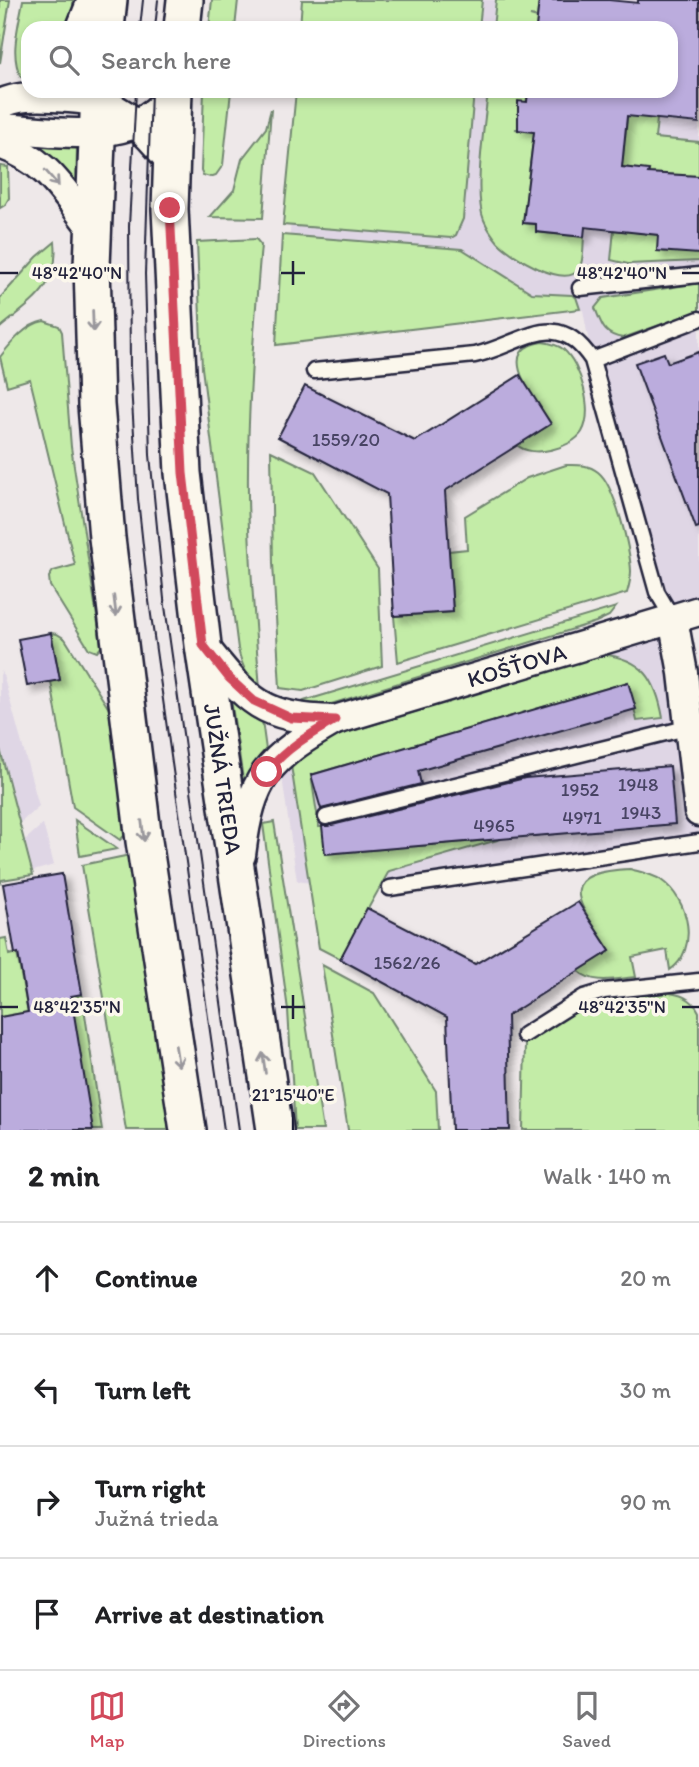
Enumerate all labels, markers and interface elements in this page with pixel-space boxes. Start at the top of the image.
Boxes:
search box [21,21,678,98]
icon: search [45,41,83,79]
text: Search here [101,44,231,76]
one-way arrow [44,169,60,187]
route end [154,192,185,223]
text: 48°42'40"N [32,262,122,284]
text: 48°42'40"N [577,262,667,284]
one-way arrow [86,309,100,332]
house number: 1559/20 [312,428,380,451]
one-way arrow [109,594,122,616]
street label: KOŠŤOVA [464,637,570,694]
street label: JUŽNÁ TRIEDA [198,701,248,857]
route start [251,756,282,787]
house number: 1948 [618,773,658,796]
house number: 1952 [561,778,599,801]
house number: 1943 [621,801,661,824]
house number: 4971 [562,806,602,829]
house number: 4965 [473,814,515,837]
one-way arrow [137,819,150,842]
house number: 1562/26 [374,951,440,974]
text: 48°42'35"N [33,996,121,1018]
text: 48°42'35"N [578,996,666,1018]
one-way arrow [171,1044,184,1067]
one-way arrow [258,1052,271,1074]
text: 21°15'40"E [252,1084,334,1106]
text: 2 min [28,1157,99,1194]
text: Walk · 140 m [543,1162,671,1190]
icon: ahead [28,1259,66,1297]
text: Continue [95,1262,198,1294]
text: 20 m [620,1264,671,1292]
icon: left [28,1371,66,1409]
text: Turn left [95,1374,191,1406]
text: 30 m [620,1376,671,1404]
text: Turn right [95,1472,206,1504]
icon: right [28,1483,66,1521]
text: 90 m [620,1488,671,1516]
text: Južná trieda [95,1504,219,1532]
icon: arrive [28,1595,66,1633]
text: Arrive at destination [95,1598,324,1630]
tab: Map [88,1687,126,1752]
tab: Directions [302,1687,386,1752]
tab: Saved [562,1687,611,1752]

